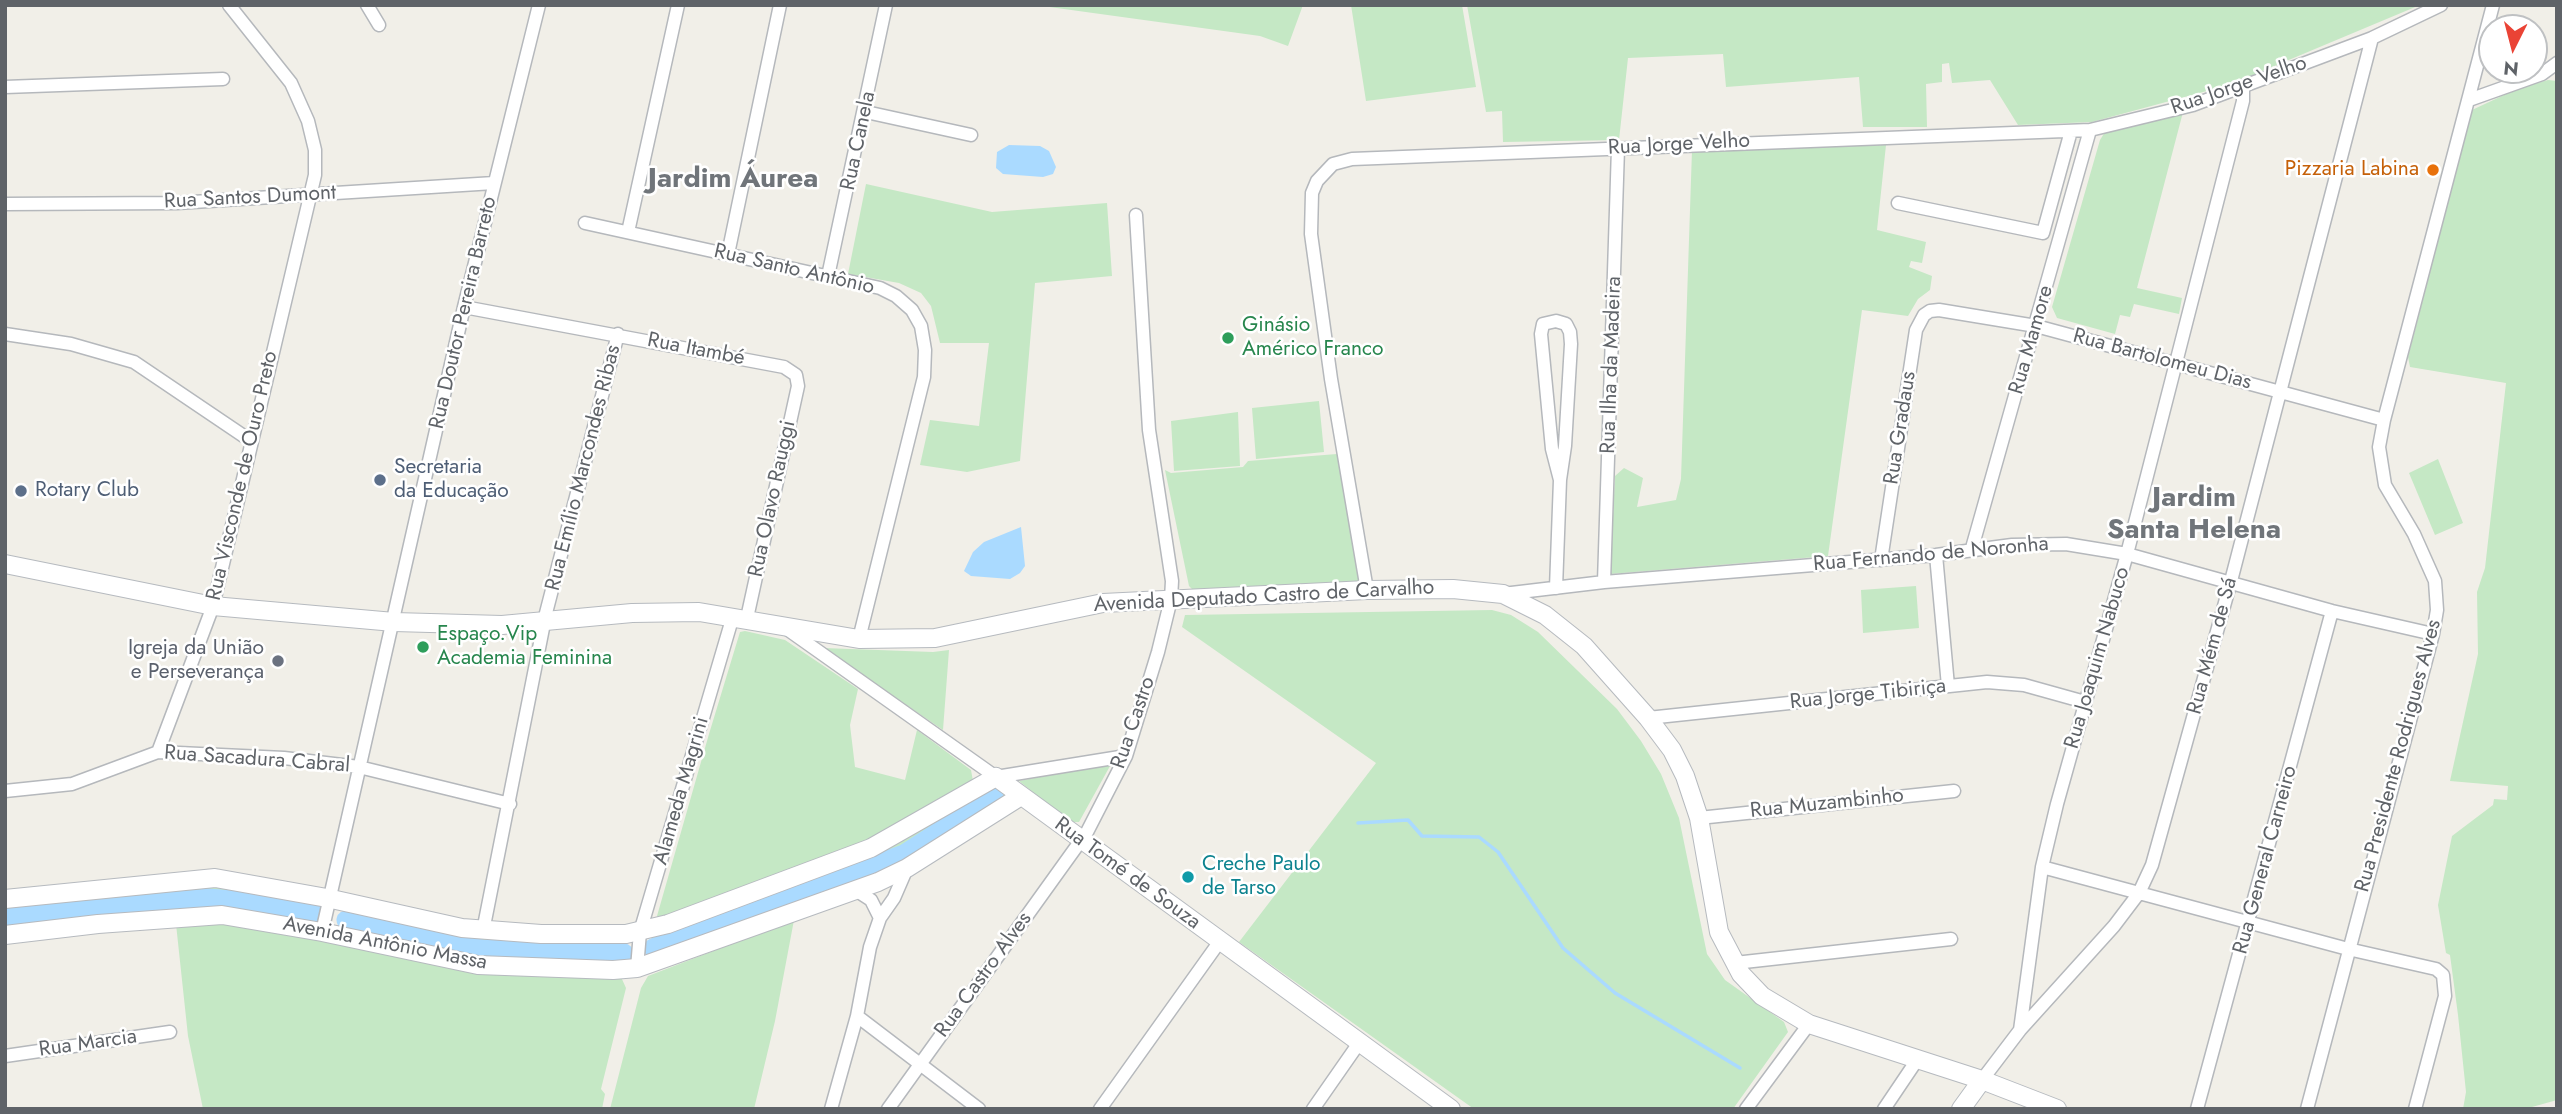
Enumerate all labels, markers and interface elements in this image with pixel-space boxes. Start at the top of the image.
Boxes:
north arrow [2478,14,2548,84]
street label: Rua Jorge Velho [2168,51,2310,121]
text: N [2502,54,2520,83]
street label: Rua Canela [836,89,882,193]
street label: Rua Jorge Velho [1607,129,1751,161]
place label: Pizzaria Labina [2285,157,2419,183]
marker: Pizzaria Labina [2425,162,2441,178]
district label: Jardim Áurea [648,163,818,197]
street label: Rua Santos Dumont [163,181,337,215]
street label: Rua Doutor Pereira Barreto [425,194,503,432]
street label: Rua Santo Antônio [711,239,877,301]
street label: Rua Ilha da Madeira [1596,276,1628,454]
street label: Rua Mamore [2004,283,2060,397]
place label: Ginásio Américo Franco [1242,313,1383,363]
street label: Rua Bartolomeu Dias [2070,324,2254,396]
street label: Rua Itambé [645,328,747,372]
marker: Ginásio Américo Franco [1220,330,1236,346]
street label: Rua Emílio Marcondes Ribas [541,342,627,594]
street label: Rua Visconde de Ouro Preto [202,349,284,603]
street label: Rua Gradaus [1880,370,1922,486]
street label: Rua Olavo Rauggi [744,418,802,580]
place label: Secretaria da Educação [394,455,509,505]
marker: Secretaria da Educação [372,472,388,488]
place label: Rotary Club [35,478,139,504]
district label: Jardim Santa Helena [2107,482,2281,548]
marker: Rotary Club [13,483,29,499]
street label: Rua Fernando de Noronha [1812,532,2050,578]
street label: Rua Joaquim Nabuco [2060,564,2136,752]
street label: Avenida Deputado Castro de Carvalho [1093,575,1435,619]
street label: Rua Mém de Sá [2183,575,2243,717]
street label: Rua Presidente Rodrigues Alves [2350,617,2448,895]
place label: Espaço.Vip Academia Feminina [437,622,612,672]
place label: Igreja da União e Perseverança [128,636,264,686]
marker: Espaço.Vip Academia Feminina [415,639,431,655]
marker: Igreja da União e Perseverança [270,653,286,669]
street label: Rua Castro [1107,674,1161,772]
street label: Rua Jorge Tibiriça [1789,674,1947,716]
street label: Alameda Magrini [649,714,715,868]
street label: Rua Sacadura Cabral [163,741,351,779]
street label: Rua General Carneiro [2229,763,2303,957]
street label: Rua Muzambinho [1749,783,1905,825]
street label: Rua Tomé de Souza [1049,812,1205,936]
place label: Creche Paulo de Tarso [1202,852,1321,902]
marker: Creche Paulo de Tarso [1180,869,1196,885]
street label: Rua Castro Alves [930,907,1038,1043]
street label: Avenida Antônio Massa [281,912,489,976]
street label: Rua Marcia [37,1025,139,1063]

